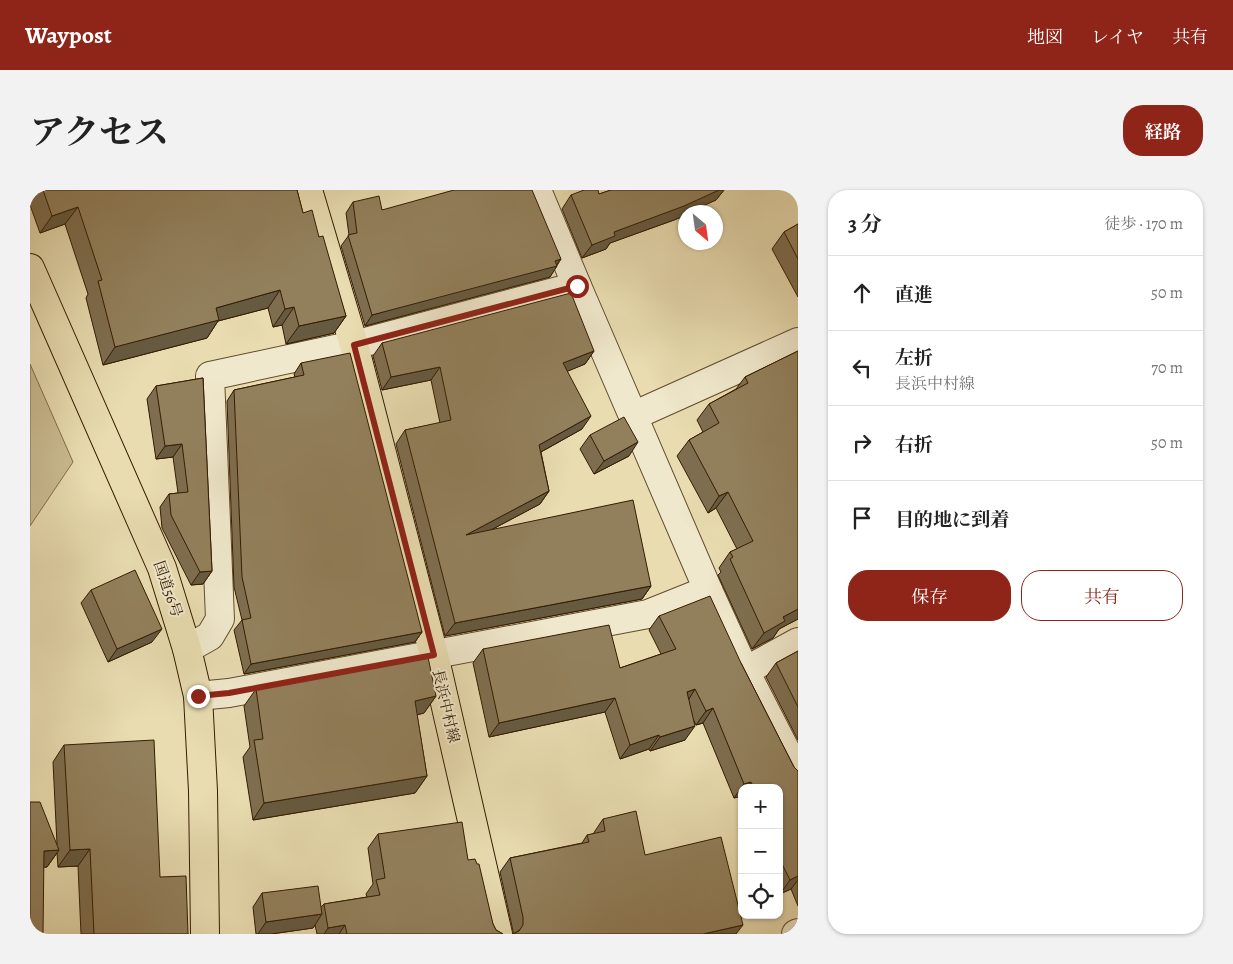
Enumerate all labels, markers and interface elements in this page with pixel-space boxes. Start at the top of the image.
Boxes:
text: Waypost [25,19,112,51]
text: 地図 [1027,25,1063,49]
text: レイヤ [1091,25,1144,49]
text: 共有 [1172,25,1208,49]
button: 経路 [1123,105,1203,156]
text: アクセス [30,108,169,156]
north arrow [678,205,723,250]
text: 3 分 [848,210,882,238]
text: 徒歩 · 170 m [1104,213,1183,235]
route start [566,275,589,298]
icon: ahead [848,279,876,307]
text: 直進 [895,282,933,308]
text: 50 m [1151,282,1183,304]
text: 左折 [895,345,933,371]
icon: left [848,354,876,382]
text: 70 m [1151,357,1183,379]
text: 長浜中村線 [895,373,975,395]
icon: right [848,429,876,457]
text: 右折 [895,432,933,458]
text: 50 m [1151,432,1183,454]
icon: arrive [848,504,876,532]
text: 目的地に到着 [895,507,1009,533]
street label: 国道56号 [149,558,187,620]
button: 保存 [848,570,1011,621]
button: 共有 [1021,570,1183,621]
street label: 長浜中村線 [428,667,464,745]
route end [187,685,210,708]
map controls [738,784,783,919]
button: + [738,784,783,829]
button: − [738,829,783,874]
button: locate [738,874,783,919]

